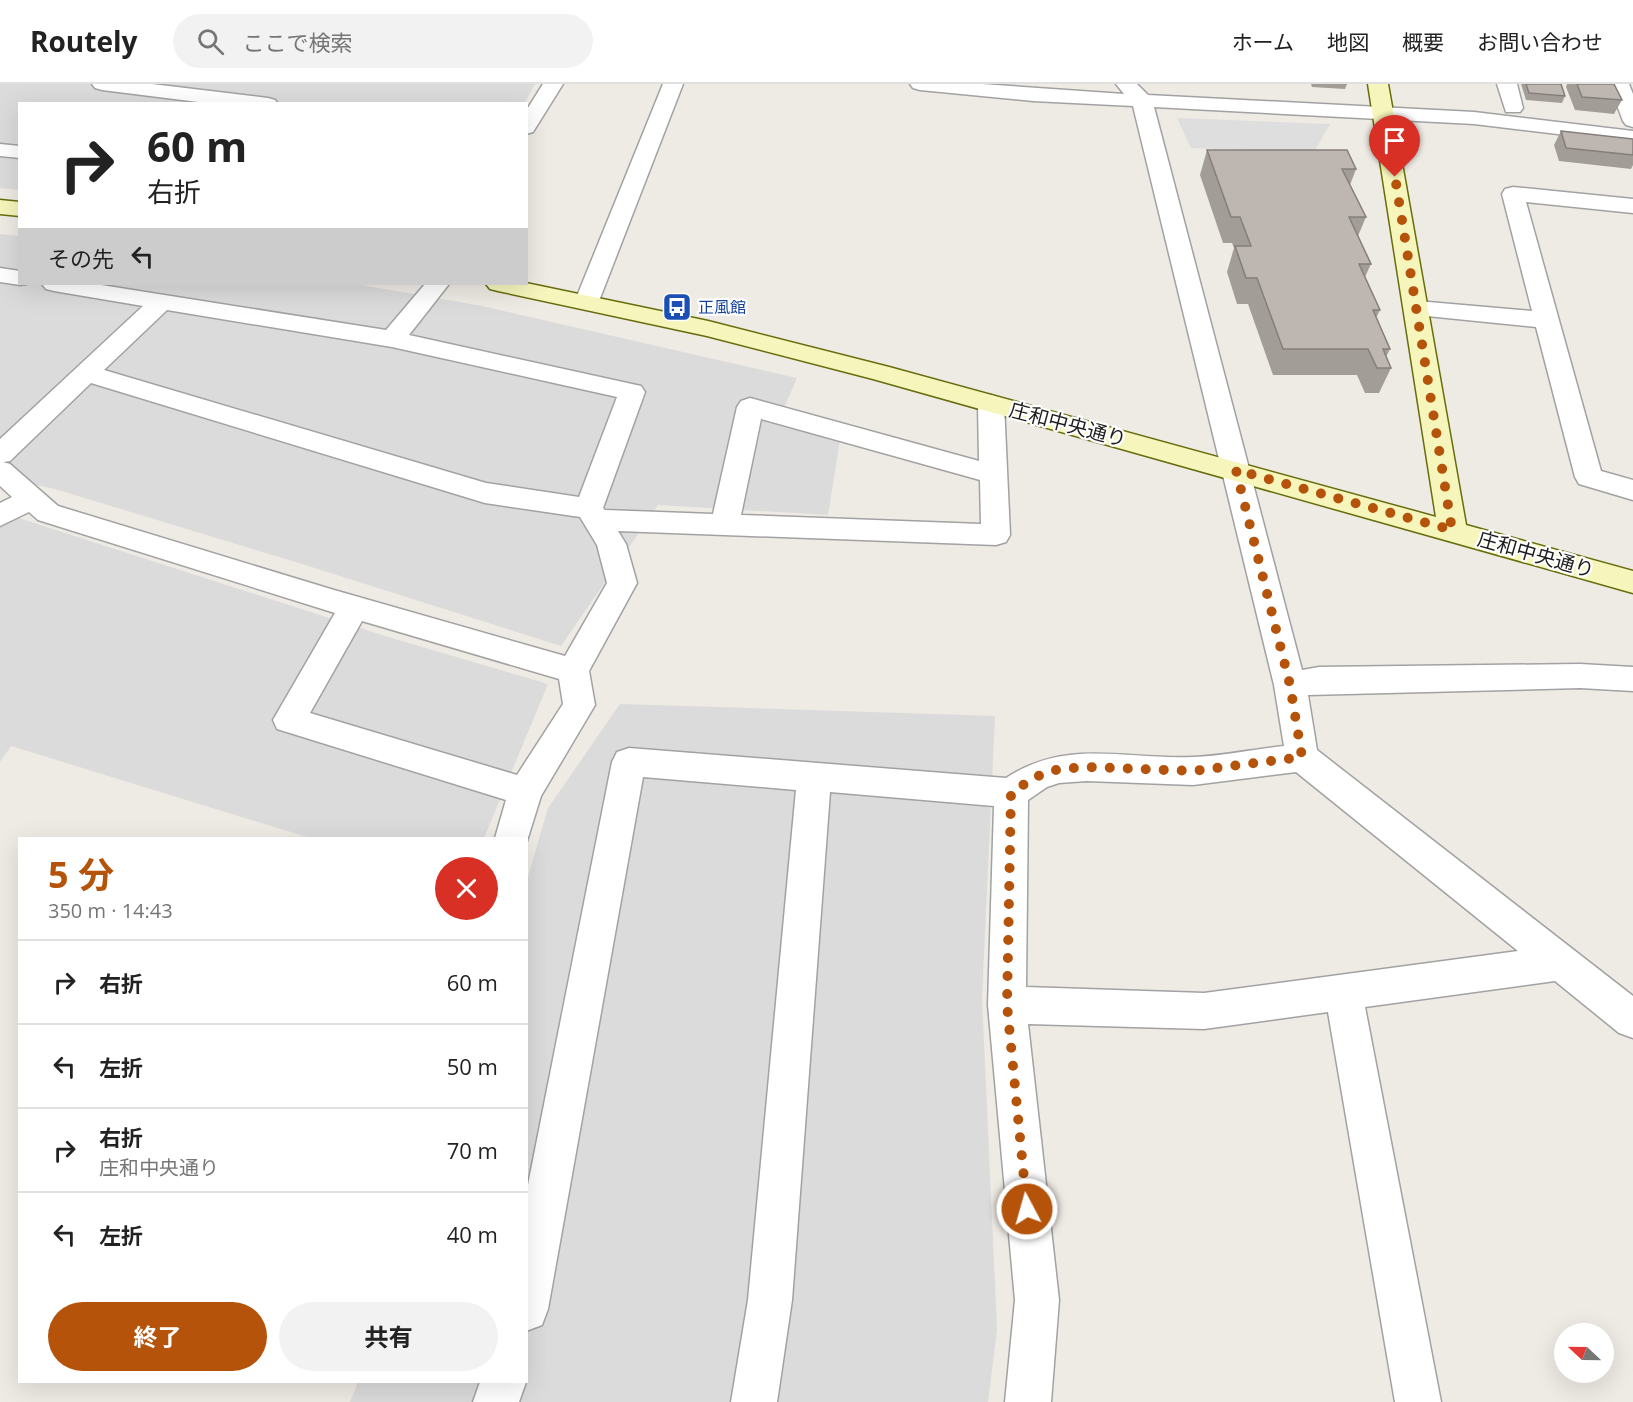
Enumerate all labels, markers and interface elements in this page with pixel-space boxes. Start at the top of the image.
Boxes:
search box [173,14,593,68]
text: Routely [30,22,137,60]
icon: search [194,25,227,58]
text: ここで検索 [242,27,352,57]
text: ホーム [1232,28,1294,56]
text: 地図 [1327,28,1369,56]
text: 概要 [1402,28,1444,56]
text: お問い合わせ [1477,28,1603,56]
pin [1369,115,1420,177]
text: 60 m [147,117,247,174]
icon: arrive [1378,124,1411,157]
icon: right [48,126,126,204]
text: 右折 [147,173,201,210]
icon: left [126,240,159,273]
text: その先 [48,243,114,273]
bus stop icon: 正風館 [661,291,693,323]
place label: 正風館 [698,296,746,318]
street label: 庄和中央通り [1007,395,1129,453]
street label: 庄和中央通り [1475,524,1597,584]
text: 5 分 [48,850,114,899]
button: close [435,857,498,920]
text: 350 m · 14:43 [48,897,173,924]
icon: right [48,966,81,999]
text: 60 m [447,967,498,997]
text: 右折 [99,968,143,998]
icon: left [48,1050,81,1083]
text: 50 m [447,1051,498,1081]
text: 左折 [99,1052,143,1082]
text: 右折 [99,1122,143,1152]
icon: right [48,1134,81,1167]
text: 70 m [447,1135,498,1165]
text: 庄和中央通り [99,1154,219,1181]
position arrow [995,1177,1059,1241]
icon: left [48,1218,81,1251]
text: 40 m [447,1219,498,1249]
text: 左折 [99,1220,143,1250]
button: 終了 [48,1302,267,1371]
button: 共有 [279,1302,498,1371]
north arrow [1554,1323,1614,1383]
map controls [1554,1323,1614,1383]

